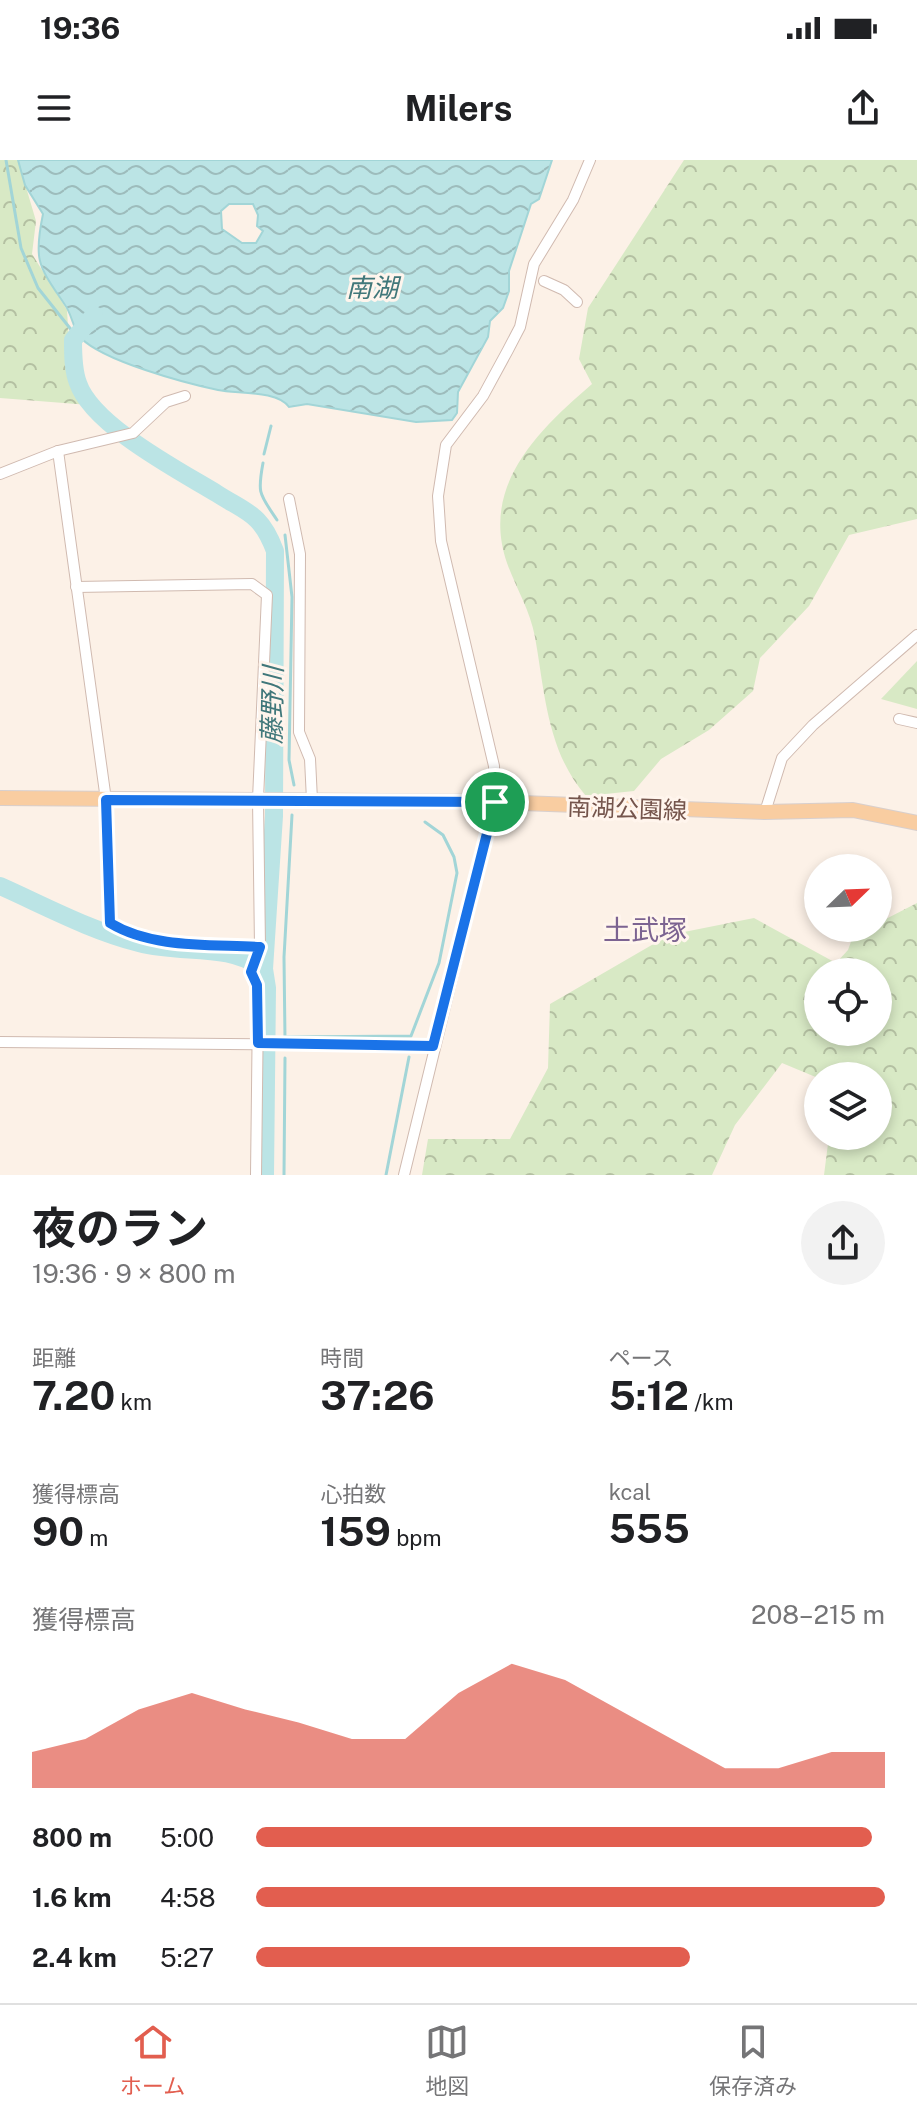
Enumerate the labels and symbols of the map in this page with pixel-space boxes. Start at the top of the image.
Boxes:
water label: 南湖 [346,272,402,303]
water label: 藤野川 [256,663,288,744]
pin [461,768,529,836]
street label: 南湖公園線 [567,792,687,824]
north arrow [804,854,892,942]
district label: 土武塚 [603,913,687,946]

